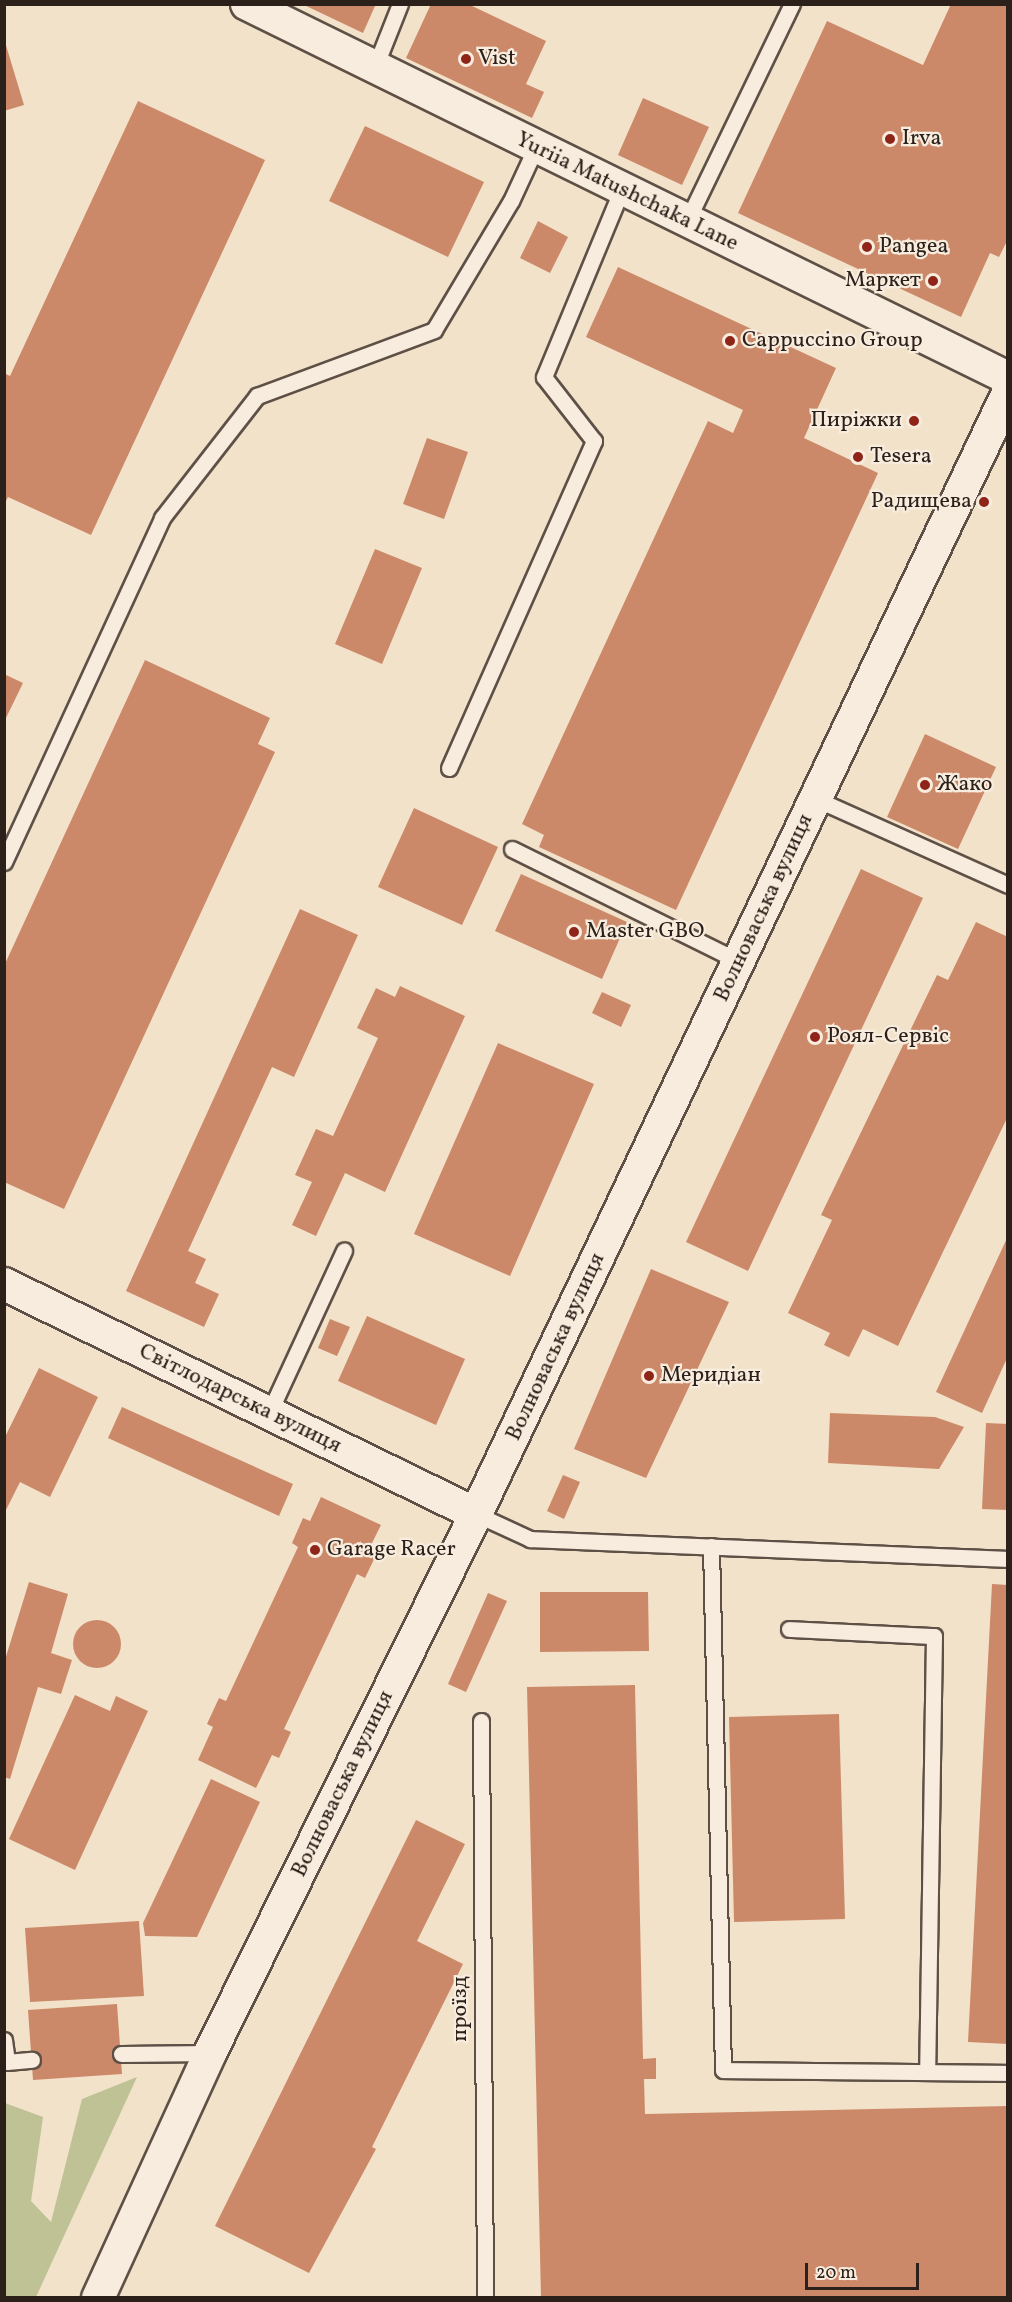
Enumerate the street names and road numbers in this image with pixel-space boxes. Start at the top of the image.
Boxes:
street label: Yuriia Matushchaka Lane [511,127,743,257]
street label: Волноваська вулиця [709,810,819,1006]
street label: Волноваська вулиця [501,1249,611,1445]
street label: Світлодарська вулиця [134,1338,346,1460]
street label: Волноваська вулиця [286,1686,400,1882]
street label: проїзд [448,1976,474,2042]

